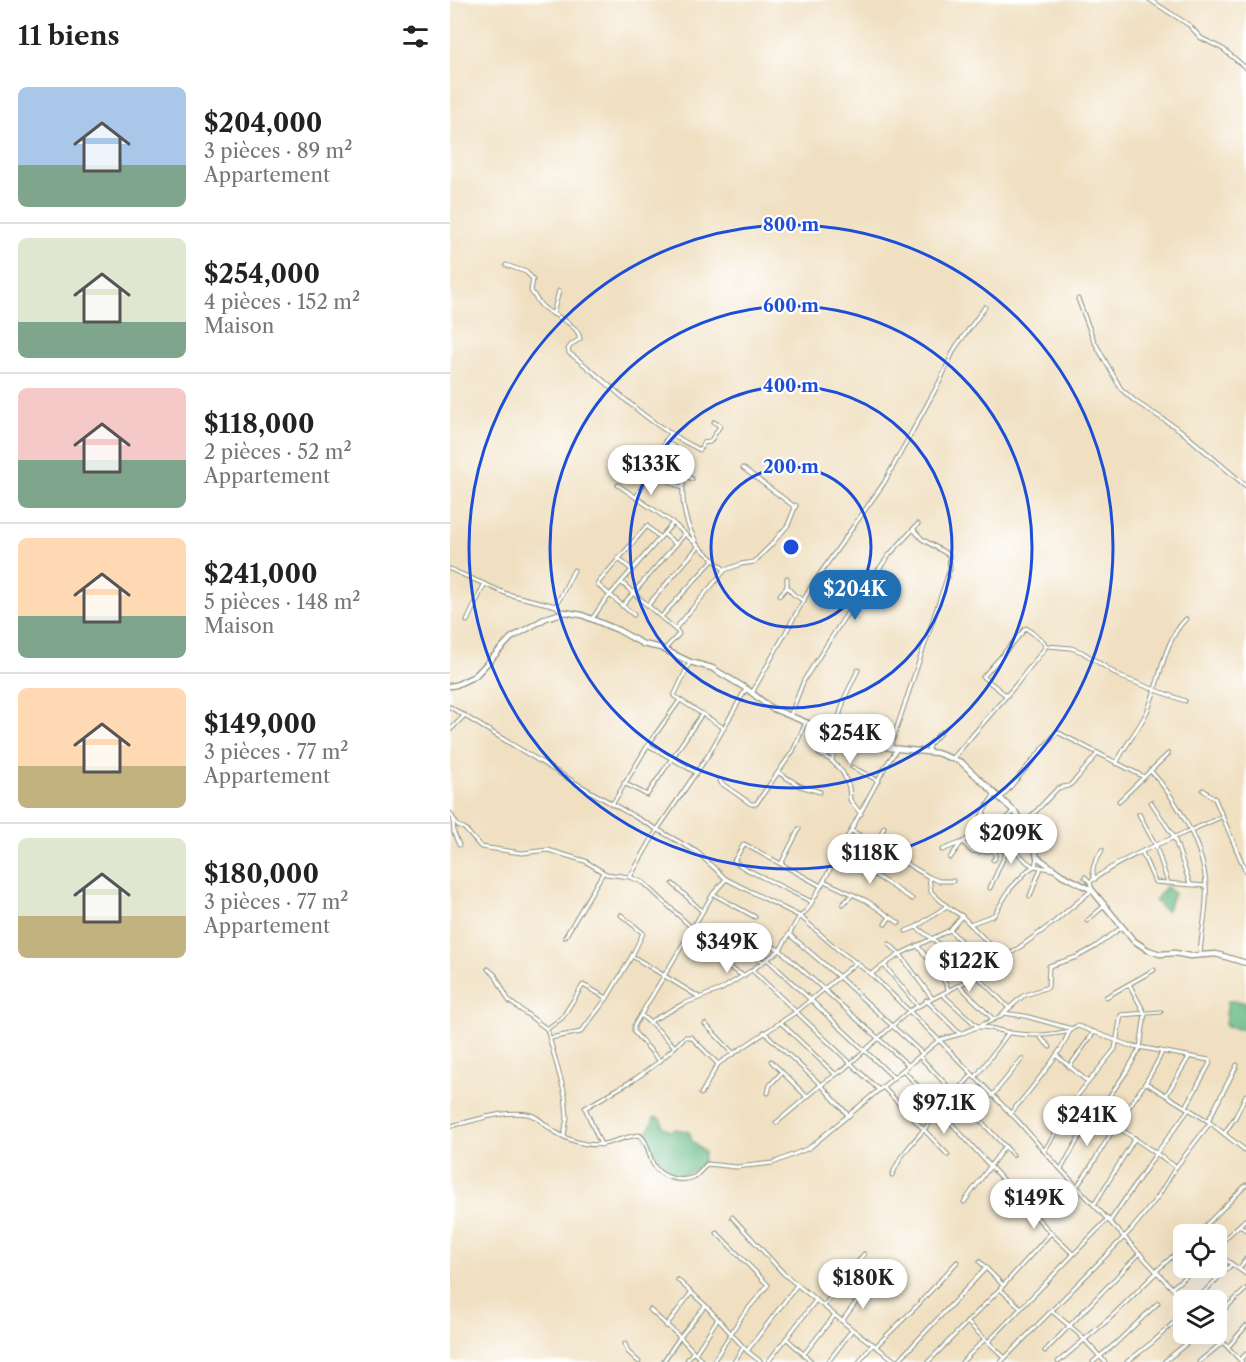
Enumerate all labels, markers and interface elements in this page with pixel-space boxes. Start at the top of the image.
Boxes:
text: 11 biens [18,20,120,52]
icon: filters [399,20,432,53]
text: $204,000 [204,107,322,139]
icon: home [66,111,138,183]
text: 3 pièces · 89 m² [204,139,352,163]
text: Appartement [204,163,330,187]
text: 800 m [763,214,819,236]
text: $254,000 [204,258,320,290]
icon: home [66,262,138,334]
text: 4 pièces · 152 m² [204,290,360,314]
text: 600 m [763,295,819,317]
text: Maison [204,314,274,338]
text: 400 m [763,375,819,397]
text: $118,000 [204,408,314,440]
icon: home [66,412,138,484]
text: 2 pièces · 52 m² [204,440,352,464]
pin: $133K [609,445,693,496]
text: $133K [622,452,680,476]
text: 200 m [763,456,819,478]
text: Appartement [204,464,330,488]
centre of rings [781,537,801,557]
text: $241,000 [204,558,318,590]
icon: home [66,562,138,634]
pin: $204K [813,570,897,621]
text: $204K [823,577,887,601]
text: 5 pièces · 148 m² [204,590,360,614]
text: Maison [204,614,274,638]
text: $149,000 [204,708,317,740]
icon: home [66,712,138,784]
pin: $254K [808,714,892,765]
text: $254K [819,721,881,745]
text: 3 pièces · 77 m² [204,740,348,764]
text: Appartement [204,764,330,788]
pin: $209K [969,814,1053,865]
text: $209K [979,821,1043,845]
pin: $118K [828,834,912,885]
text: $118K [841,841,899,865]
text: $180,000 [204,858,319,890]
icon: home [66,862,138,934]
text: 3 pièces · 77 m² [204,890,348,914]
text: Appartement [204,914,330,938]
pin: $349K [685,923,769,974]
text: $349K [696,930,758,954]
pin: $122K [927,942,1011,993]
text: $122K [939,949,999,973]
pin: $97.1K [895,1084,993,1135]
text: $97.1K [913,1091,975,1115]
pin: $241K [1045,1096,1129,1147]
text: $241K [1057,1103,1117,1127]
pin: $149K [992,1179,1076,1230]
text: $149K [1004,1186,1064,1210]
map controls [1173,1224,1227,1344]
button: locate [1173,1224,1227,1278]
pin: $180K [821,1259,905,1310]
text: $180K [832,1266,894,1290]
button: layers [1173,1290,1227,1344]

